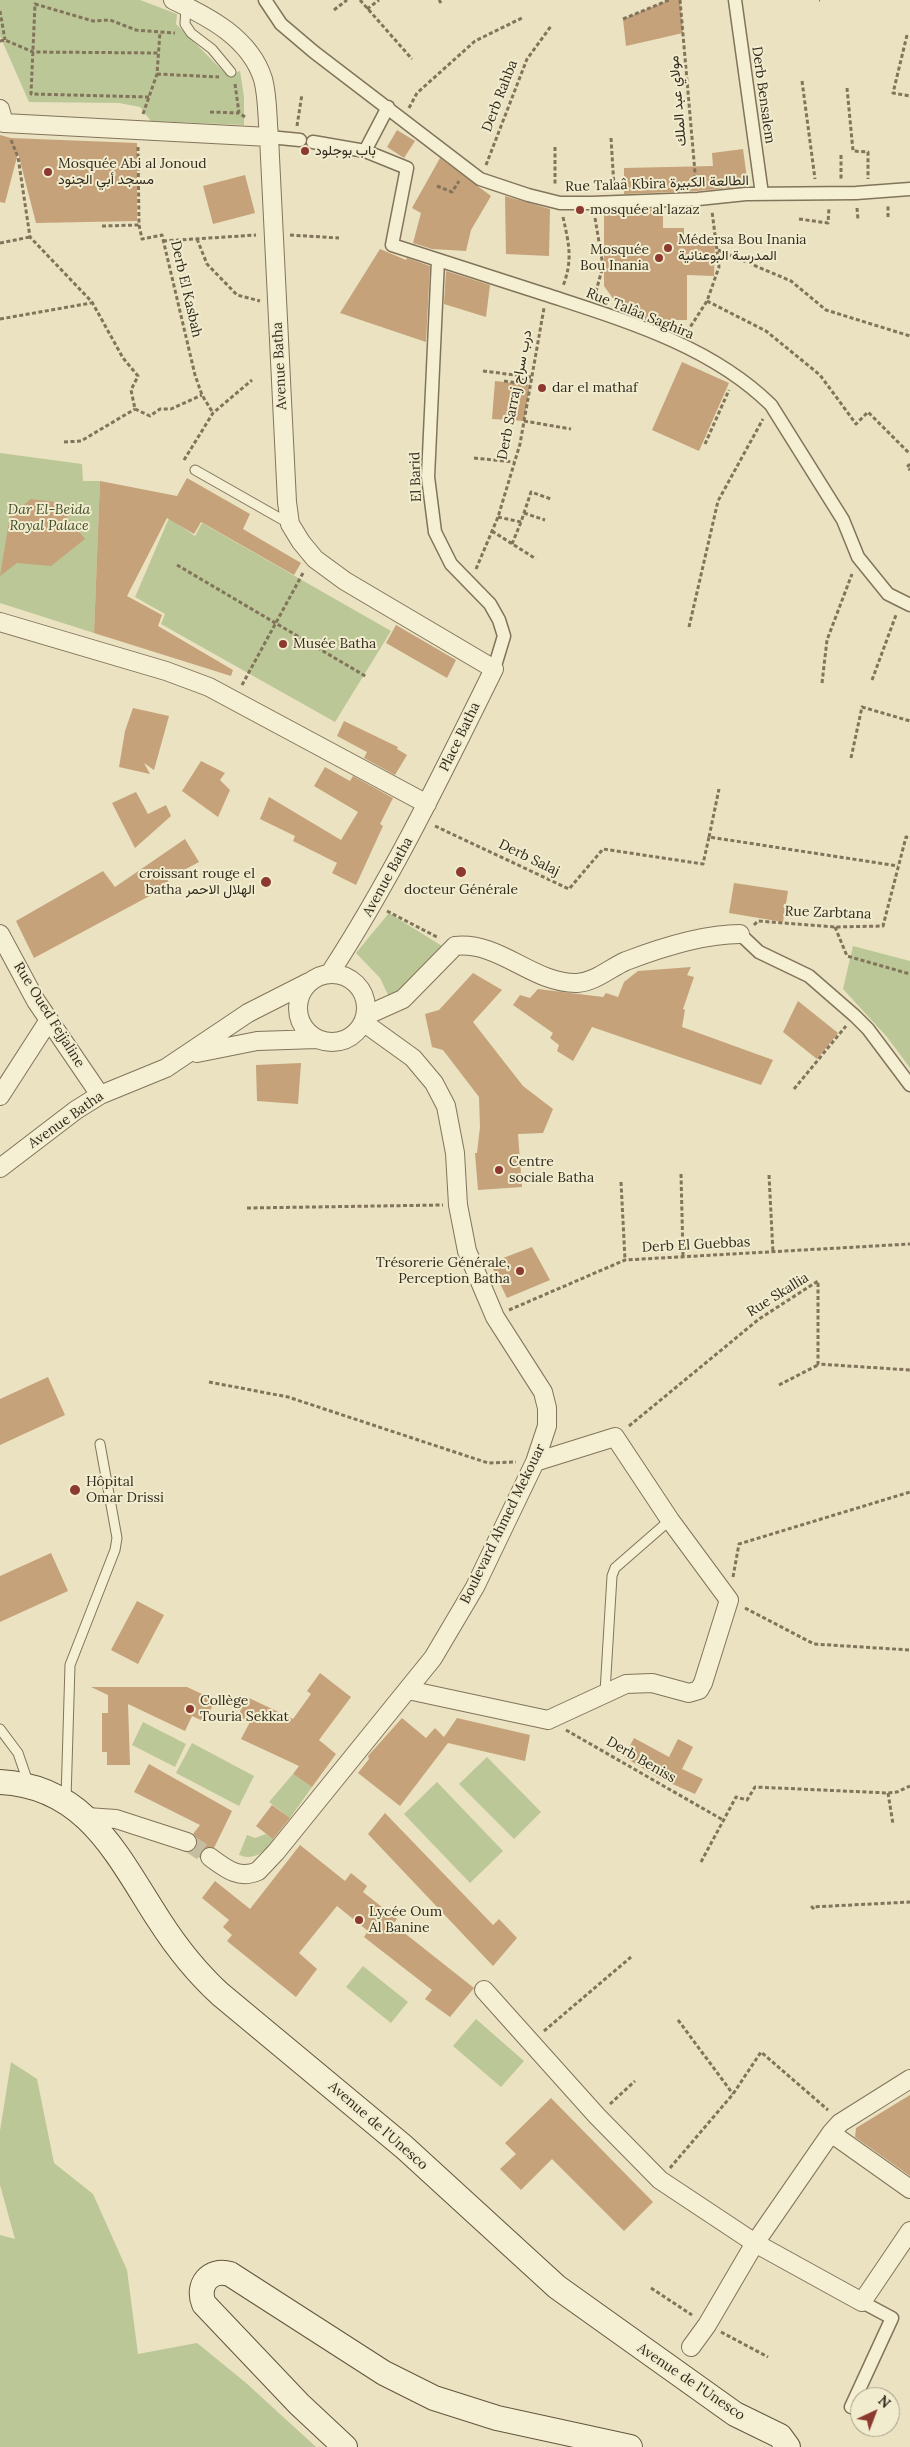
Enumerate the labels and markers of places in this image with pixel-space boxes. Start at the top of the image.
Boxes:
place label: باب بوجلود [315,143,376,159]
marker: باب بوجلود [299,145,311,157]
place label: Mosquée Abi al Jonoud مسجد أبي الجنود [58,156,207,188]
marker: Mosquée Abi al Jonoud مسجد أبي الجنود [42,166,54,178]
place label: mosquée al lazaz [590,202,700,218]
marker: mosquée al lazaz [574,204,586,216]
place label: Médersa Bou Inania المدرسة البوعنانية [678,232,807,264]
place label: Mosquée Bou Inania [580,242,649,274]
marker: Médersa Bou Inania المدرسة البوعنانية [662,242,674,254]
marker: Mosquée Bou Inania [653,252,665,264]
place label: dar el mathaf [552,380,638,396]
marker: dar el mathaf [536,382,548,394]
place label: Musée Batha [293,636,376,652]
marker: Musée Batha [277,638,289,650]
marker: docteur Générale [454,865,468,879]
place label: croissant rouge el batha الهلال الاحمر [139,866,255,899]
marker: croissant rouge el batha الهلال الاحمر [259,875,273,889]
place label: docteur Générale [404,882,518,898]
place label: Centre sociale Batha [509,1154,594,1186]
marker: Centre sociale Batha [493,1164,505,1176]
place label: Trésorerie Générale, Perception Batha [376,1255,510,1288]
marker: Trésorerie Générale, Perception Batha [514,1265,526,1277]
place label: Hôpital Omar Drissi [86,1474,164,1506]
marker: Hôpital Omar Drissi [68,1483,82,1497]
place label: Collège Touria Sekkat [200,1693,289,1725]
marker: Collège Touria Sekkat [184,1703,196,1715]
place label: Lycée Oum Al Banine [369,1904,442,1936]
marker: Lycée Oum Al Banine [353,1914,365,1926]

